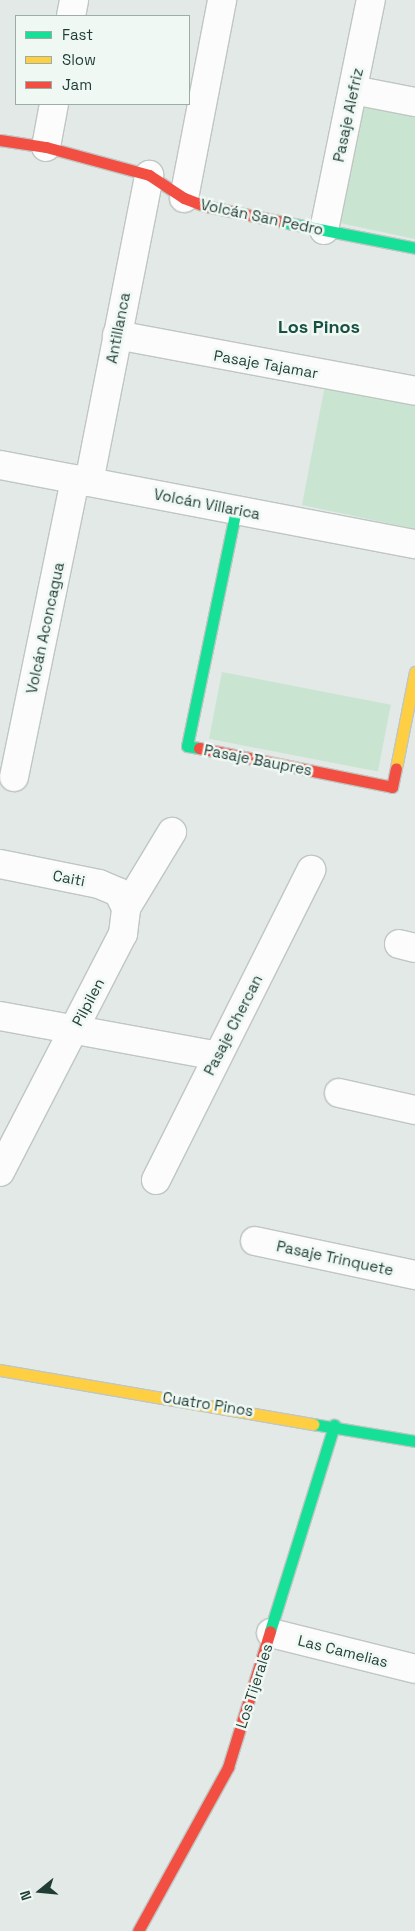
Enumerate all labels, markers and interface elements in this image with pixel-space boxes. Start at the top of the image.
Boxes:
legend [15,15,190,105]
text: Fast [62,25,93,44]
text: Slow [62,50,96,69]
street label: Pasaje Alefriz [329,66,367,164]
text: Jam [62,75,92,94]
street label: Volcán San Pedro [199,195,325,239]
street label: Antillanca [102,291,134,365]
district label: Los Pinos [278,316,360,338]
street label: Pasaje Tajamar [212,346,320,382]
street label: Volcán Villarica [152,485,262,523]
street label: Volcán Aconcagua [22,561,68,695]
street label: Pasaje Baupres [202,741,314,779]
street label: Caiti [51,866,87,890]
street label: Pasaje Chercan [200,972,266,1078]
street label: Pilpilen [68,975,108,1029]
street label: Pasaje Trinquete [275,1237,395,1279]
street label: Cuatro Pinos [161,1388,255,1420]
street label: Las Camelias [296,1631,390,1671]
street label: Los Tijerales [232,1641,276,1731]
north arrow [15,1866,65,1916]
text: N [16,1888,36,1903]

